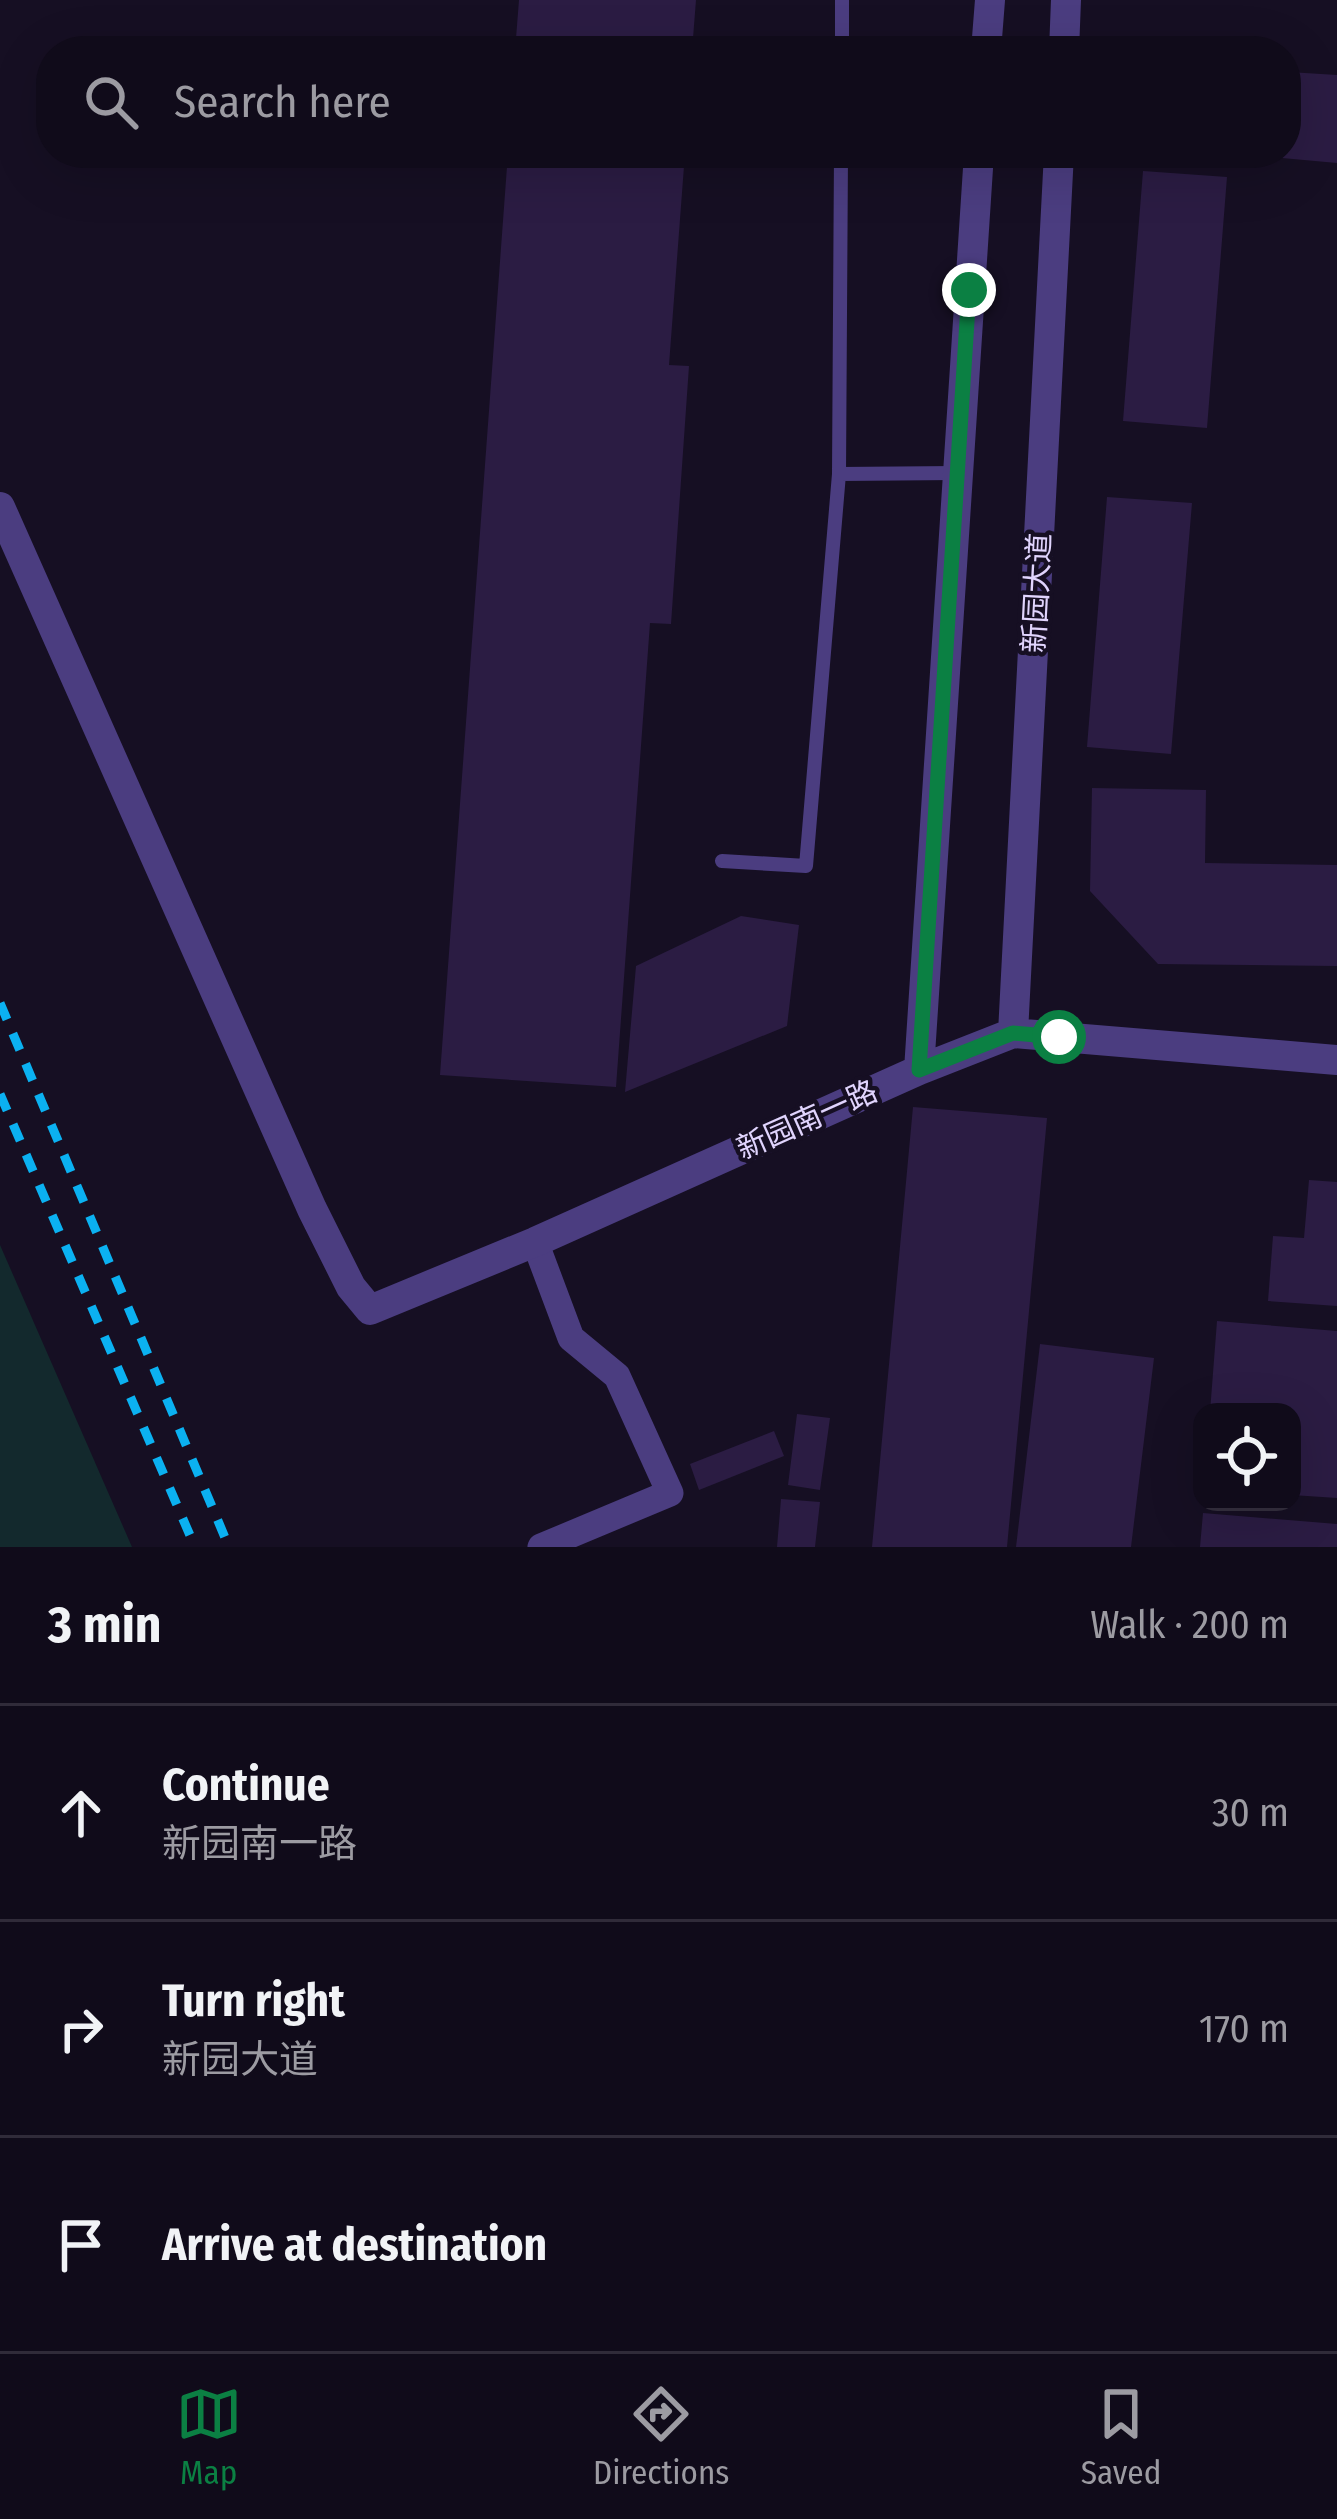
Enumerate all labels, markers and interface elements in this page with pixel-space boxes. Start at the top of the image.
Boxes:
search box [36,36,1301,168]
icon: search [78,69,144,135]
text: Search here [174,75,391,129]
route end [942,263,996,317]
street label: 新园大道 [1016,532,1058,654]
route start [1032,1010,1086,1064]
street label: 新园南一路 [731,1073,883,1167]
map controls [1193,1403,1301,1511]
button: locate [1193,1403,1301,1511]
text: 3 min [48,1594,162,1656]
text: Walk · 200 m [1090,1602,1289,1648]
text: Continue [162,1758,330,1812]
icon: ahead [48,1780,114,1846]
text: 30 m [1212,1790,1289,1836]
text: 新园南一路 [162,1821,357,1867]
text: Turn right [162,1974,345,2028]
icon: right [48,1996,114,2062]
text: 170 m [1199,2006,1289,2052]
text: 新园大道 [162,2037,318,2083]
icon: arrive [48,2212,114,2278]
text: Arrive at destination [162,2218,547,2272]
tab: Map [176,2381,242,2493]
tab: Directions [593,2381,729,2493]
tab: Saved [1081,2381,1161,2493]

